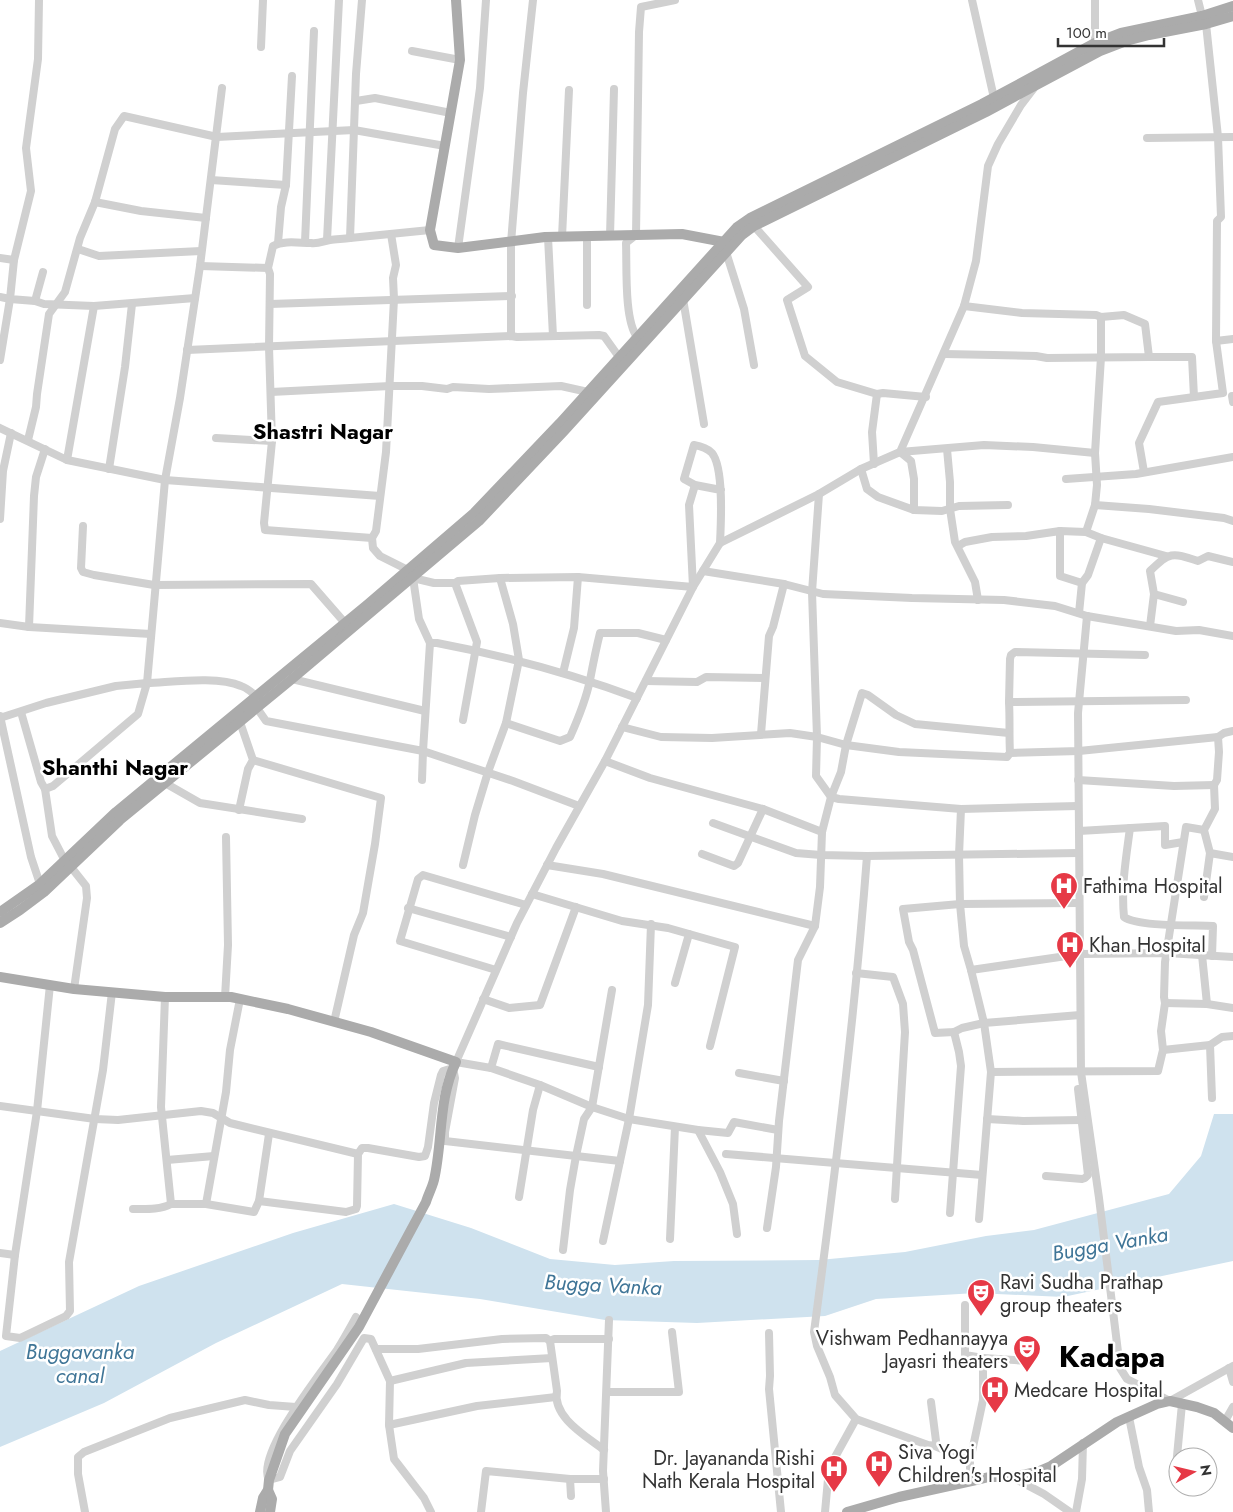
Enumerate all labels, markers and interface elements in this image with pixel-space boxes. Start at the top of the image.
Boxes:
scale bar [1058,15,1164,47]
text: 100 m [1066,22,1107,44]
district label: Shastri Nagar [253,415,393,447]
district label: Shanthi Nagar [42,751,188,783]
hospital icon: Fathima Hospital [1049,871,1079,910]
place label: Fathima Hospital [1083,872,1223,901]
hospital icon: Khan Hospital [1055,930,1085,969]
place label: Khan Hospital [1089,931,1206,960]
water label: Bugga Vanka [1050,1219,1171,1269]
water label: Bugga Vanka [544,1267,663,1303]
place label: Ravi Sudha Prathap group theaters [1000,1268,1163,1320]
theatre icon: Ravi Sudha Prathap group theaters [966,1278,996,1317]
place label: Vishwam Pedhannayya Jayasri theaters [816,1324,1008,1376]
theatre icon: Vishwam Pedhannayya Jayasri theaters [1012,1334,1042,1373]
district label: Kadapa [1059,1335,1165,1378]
water label: Buggavanka canal [26,1337,135,1391]
hospital icon: Medcare Hospital [980,1375,1010,1414]
place label: Medcare Hospital [1014,1376,1163,1405]
place label: Siva Yogi Children's Hospital [898,1438,1057,1490]
place label: Dr. Jayananda Rishi Nath Kerala Hospital [642,1444,815,1496]
north arrow [1168,1447,1218,1497]
hospital icon: Siva Yogi Children's Hospital [864,1449,894,1488]
hospital icon: Dr. Jayananda Rishi Nath Kerala Hospital [819,1454,849,1493]
text: N [1195,1463,1217,1477]

